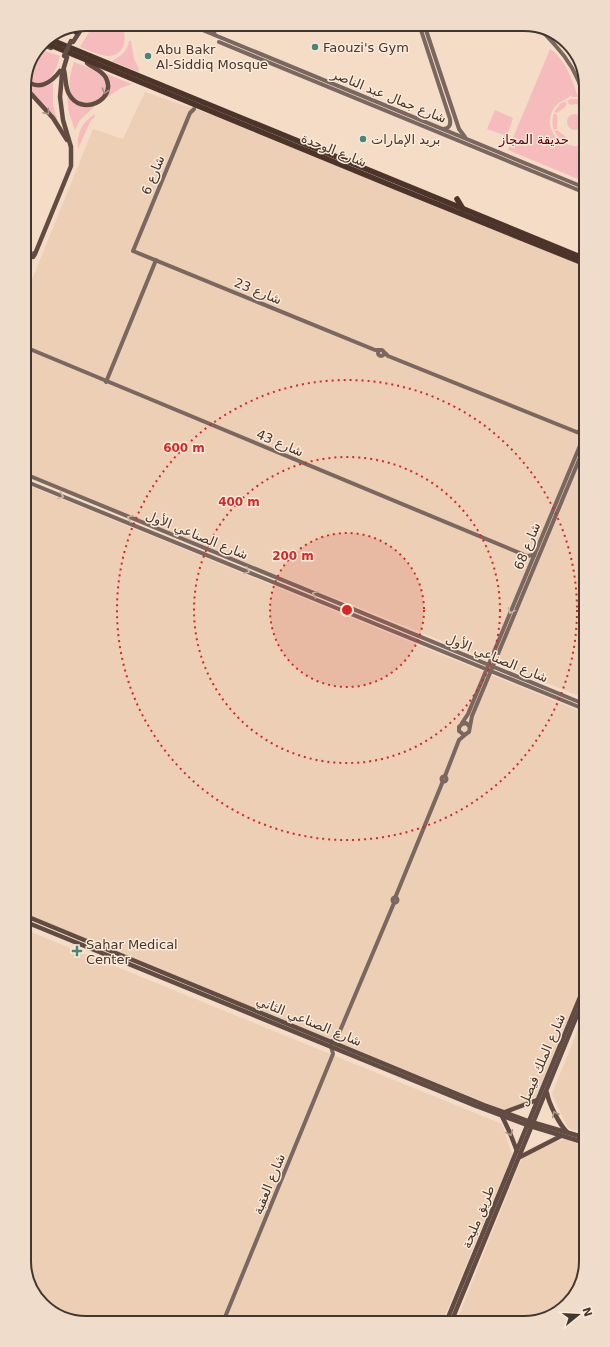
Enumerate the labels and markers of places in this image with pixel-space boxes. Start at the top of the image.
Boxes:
place label: Faouzi's Gym [323,40,409,55]
place label: Abu Bakr Al-Siddiq Mosque [156,42,268,72]
marker: Faouzi's Gym [310,42,320,52]
marker: Abu Bakr Al-Siddiq Mosque [143,51,153,61]
place label: بريد الإمارات [371,132,440,148]
marker: بريد الإمارات [358,134,368,144]
centre of rings [340,603,354,617]
place label: Sahar Medical Center [86,937,178,967]
marker: Sahar Medical Center [71,945,83,957]

